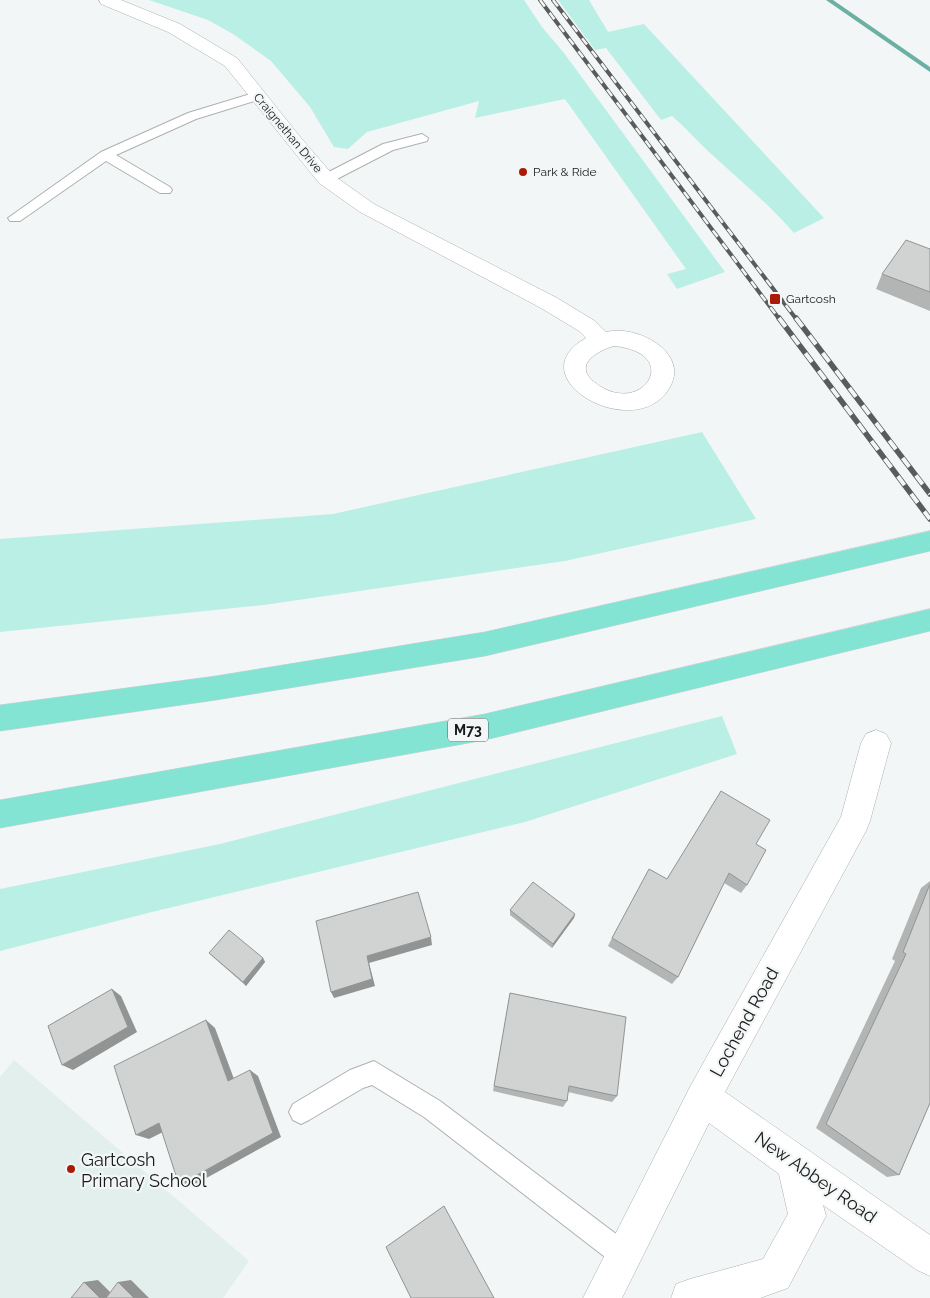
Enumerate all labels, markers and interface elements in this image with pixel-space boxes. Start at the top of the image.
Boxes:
street label: Craignethan Drive [251,90,325,176]
place label: Park & Ride [533,165,597,179]
marker: Park & Ride [517,166,529,178]
marker: Gartcosh [768,292,782,306]
place label: Gartcosh [786,292,836,306]
road number: M73 [448,718,488,742]
street label: Lochend Road [705,964,783,1080]
street label: New Abbey Road [751,1127,881,1227]
place label: Gartcosh Primary School [81,1149,207,1191]
marker: Gartcosh Primary School [65,1163,77,1175]

